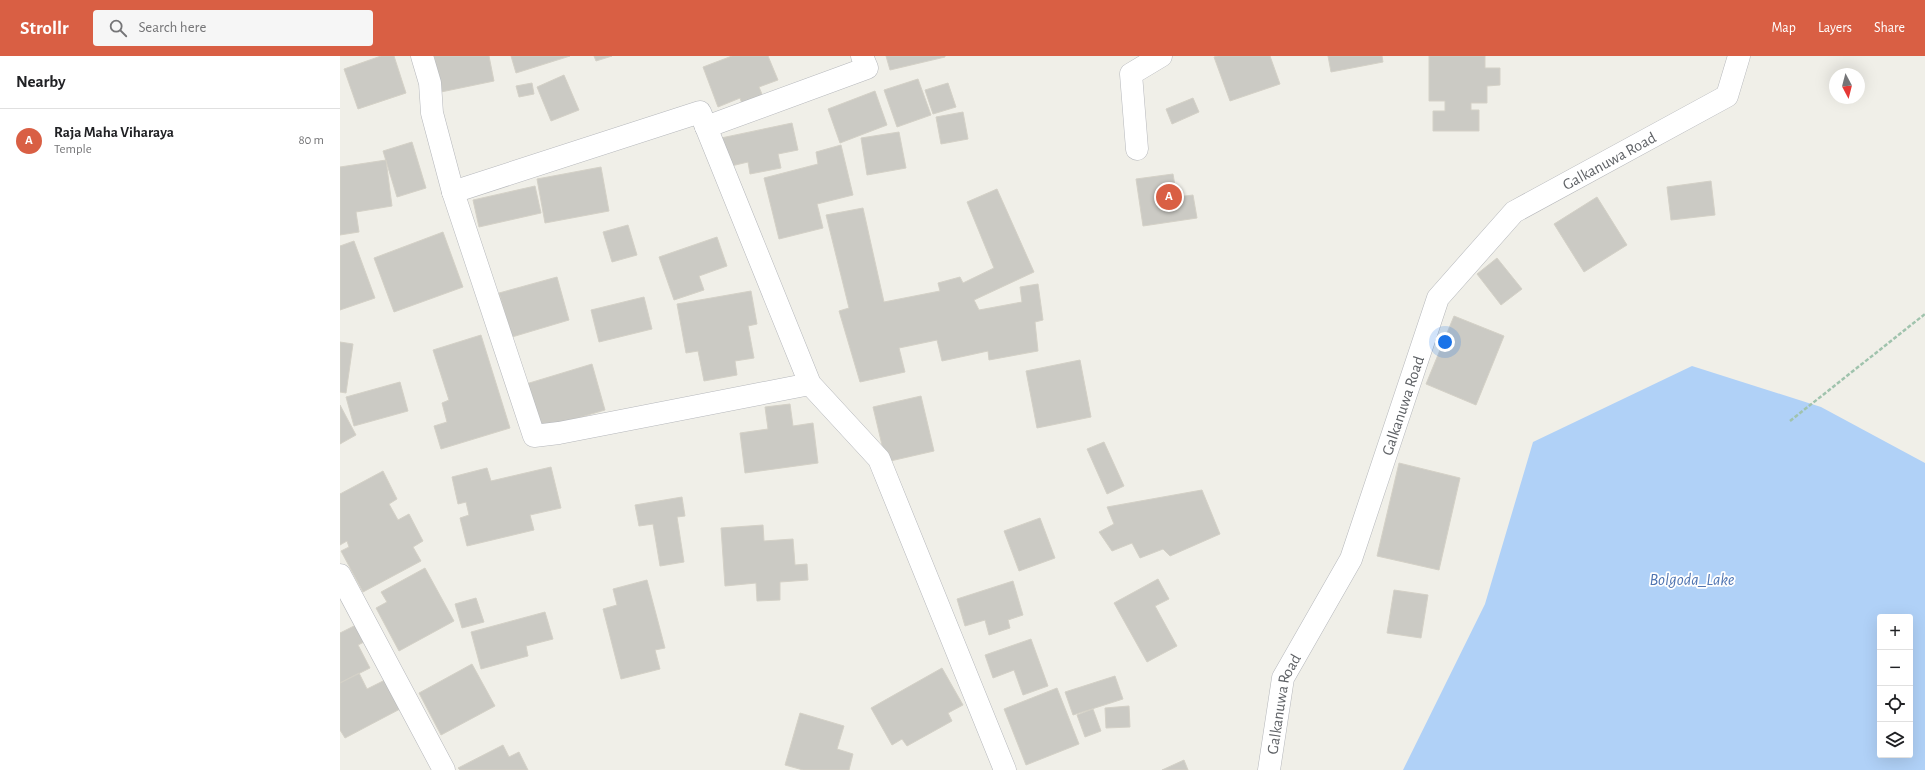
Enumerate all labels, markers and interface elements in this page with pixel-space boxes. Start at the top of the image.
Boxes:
search box [93,10,373,46]
icon: search [107,17,129,39]
text: Strollr [20,19,69,38]
text: Search here [139,20,206,35]
text: Map [1771,21,1796,35]
text: Layers [1818,21,1852,35]
text: Share [1874,21,1905,35]
north arrow [1829,68,1865,104]
text: Nearby [16,73,66,90]
text: Raja Maha Viharaya [54,125,174,140]
street label: Galkanuwa Road [1560,129,1659,193]
text: A [25,134,33,147]
text: 80 m [298,134,324,147]
text: Temple [54,143,92,156]
pin: A [1156,182,1182,212]
your location [1435,332,1455,352]
street label: Galkanuwa Road [1379,354,1427,457]
water label: Bolgoda_Lake [1649,571,1735,588]
map controls [1877,614,1913,758]
button: + [1877,614,1913,650]
button: − [1877,650,1913,686]
street label: Galkanuwa Road [1265,651,1304,755]
button: locate [1877,686,1913,722]
button: layers [1877,722,1913,758]

